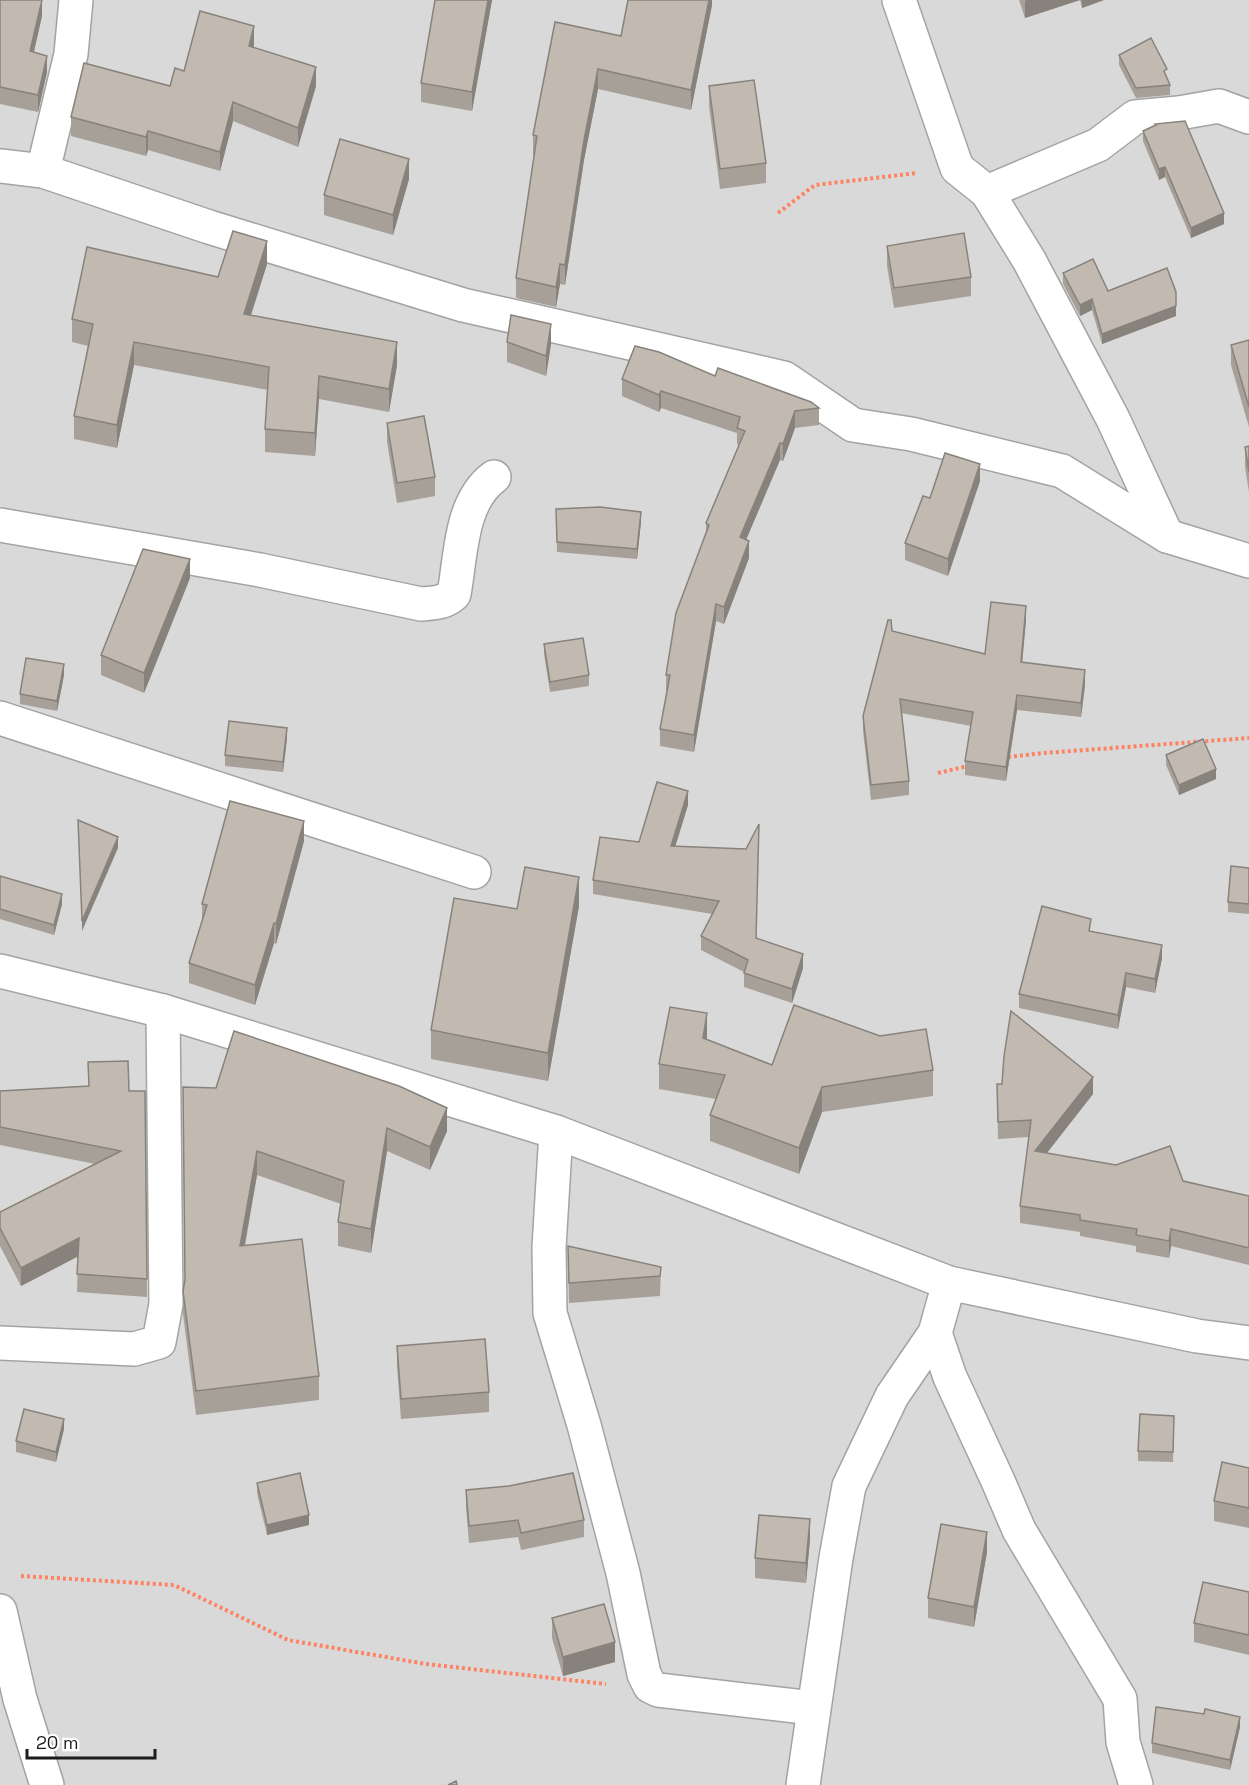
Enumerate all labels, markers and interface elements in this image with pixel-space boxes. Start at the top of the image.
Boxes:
scale bar [27,1722,154,1760]
text: 20 m [36,1731,79,1754]

